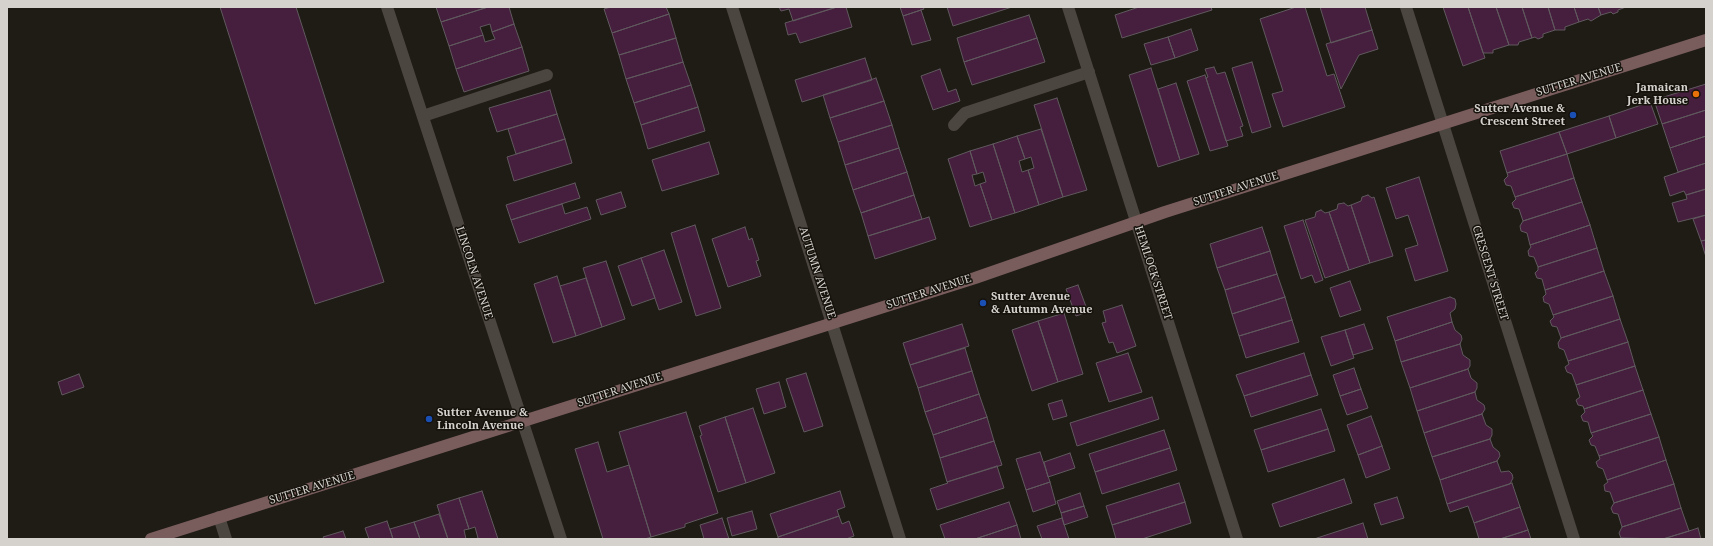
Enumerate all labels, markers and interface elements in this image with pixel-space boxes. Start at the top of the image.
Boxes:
street label: SUTTER AVENUE [1535,61,1623,99]
place label: Jamaican Jerk House [1627,81,1688,107]
marker: Jamaican Jerk House [1691,89,1701,99]
place label: Sutter Avenue & Crescent Street [1474,102,1565,128]
marker: Sutter Avenue & Crescent Street [1568,110,1578,120]
street label: SUTTER AVENUE [1192,169,1280,209]
street label: HEMLOCK STREET [1132,224,1174,322]
street label: CRESCENT STREET [1469,224,1511,322]
street label: LINCOLN AVENUE [453,225,495,321]
street label: AUTUMN AVENUE [796,225,838,321]
street label: SUTTER AVENUE [885,272,973,312]
place label: Sutter Avenue & Autumn Avenue [991,290,1092,316]
marker: Sutter Avenue & Autumn Avenue [978,298,988,308]
street label: SUTTER AVENUE [576,370,664,410]
place label: Sutter Avenue & Lincoln Avenue [437,406,528,432]
marker: Sutter Avenue & Lincoln Avenue [424,414,434,424]
street label: SUTTER AVENUE [268,469,356,507]

